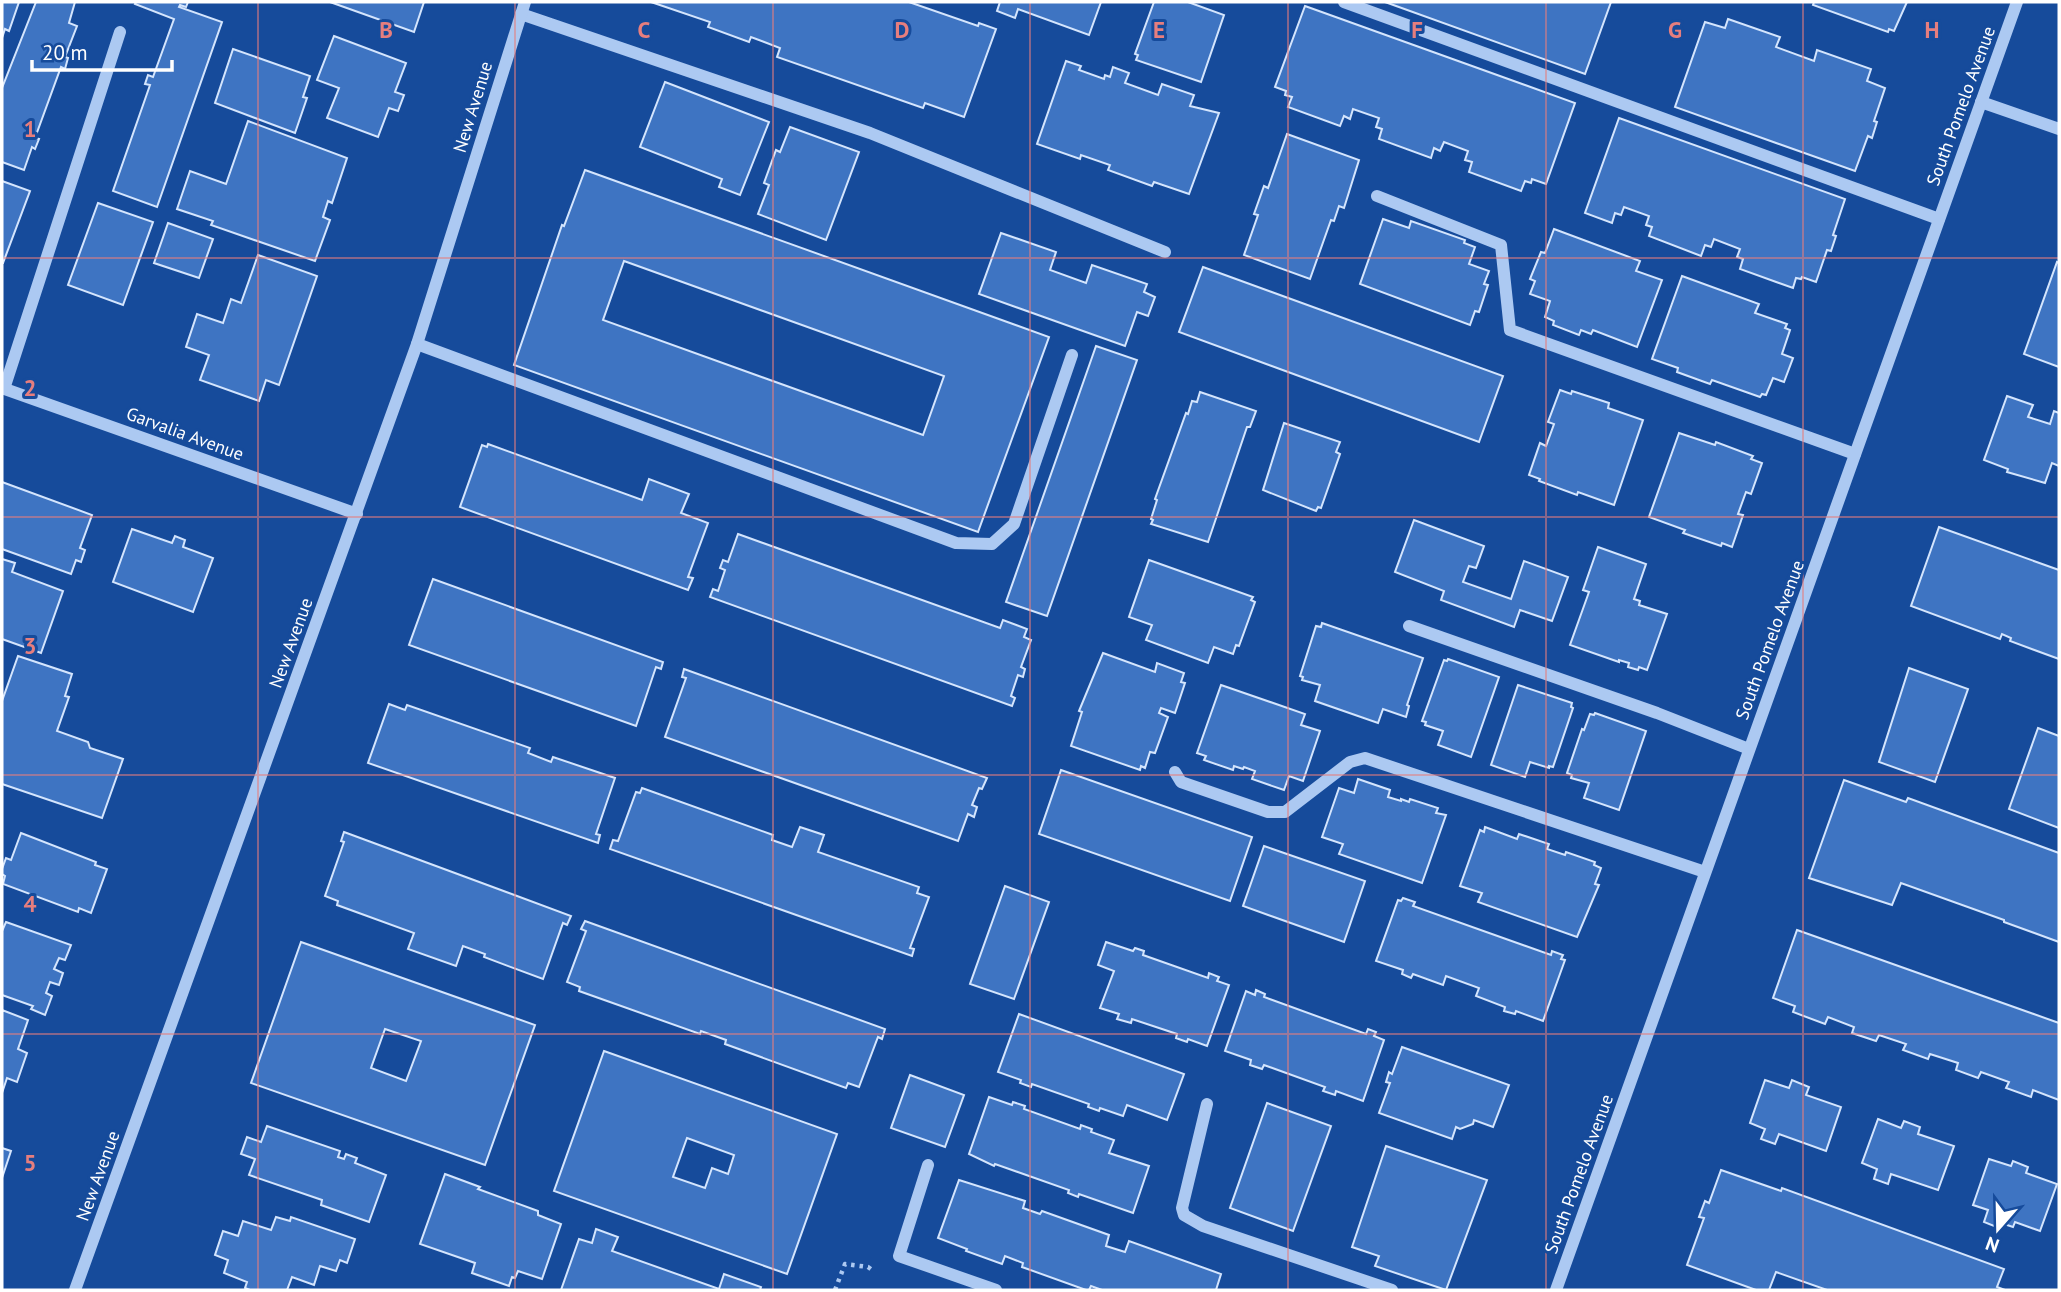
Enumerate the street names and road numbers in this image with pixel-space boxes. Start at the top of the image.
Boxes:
street label: South Pomelo Avenue [1921,23,2000,189]
street label: New Avenue [448,58,497,155]
street label: Garvalia Avenue [123,402,247,465]
street label: South Pomelo Avenue [1730,557,1809,723]
street label: New Avenue [264,595,317,691]
street label: South Pomelo Avenue [1539,1091,1618,1257]
street label: New Avenue [71,1128,124,1224]

